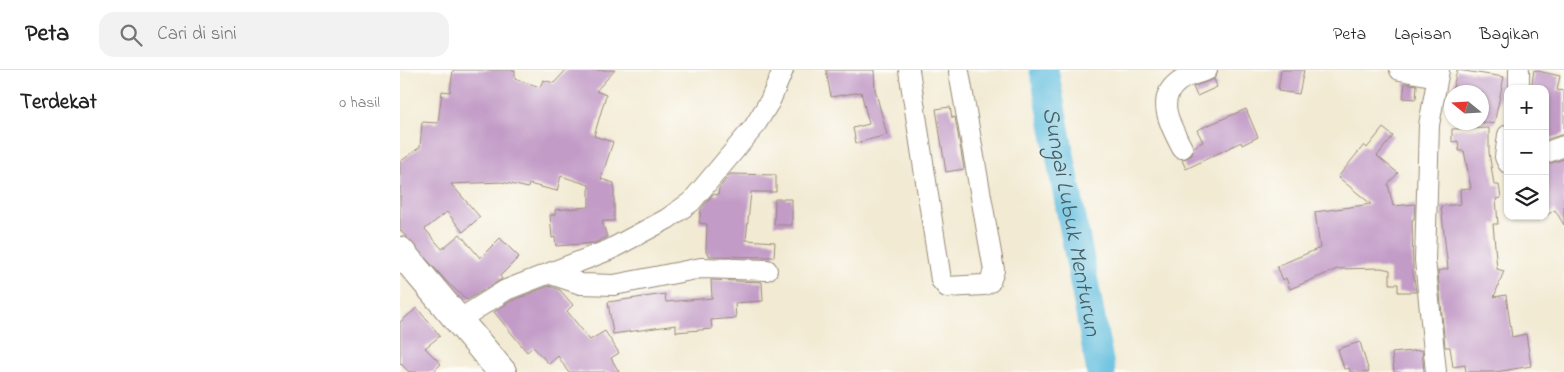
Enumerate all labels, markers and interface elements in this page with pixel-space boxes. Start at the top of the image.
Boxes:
search box [99,12,449,57]
text: Peta [25,17,69,52]
icon: search [117,21,145,49]
text: Cari di sini [157,21,237,48]
text: Peta [1333,22,1366,48]
text: Lapisan [1394,22,1451,48]
text: Bagikan [1479,22,1539,48]
north arrow [1444,85,1489,130]
map controls [1504,85,1549,220]
button: + [1504,85,1549,130]
text: Terdekat [20,88,97,118]
text: 0 hasil [339,91,380,115]
water label: Sungai Lubuk Menturun [1031,104,1109,340]
button: − [1504,130,1549,175]
button: layers [1504,175,1549,220]

